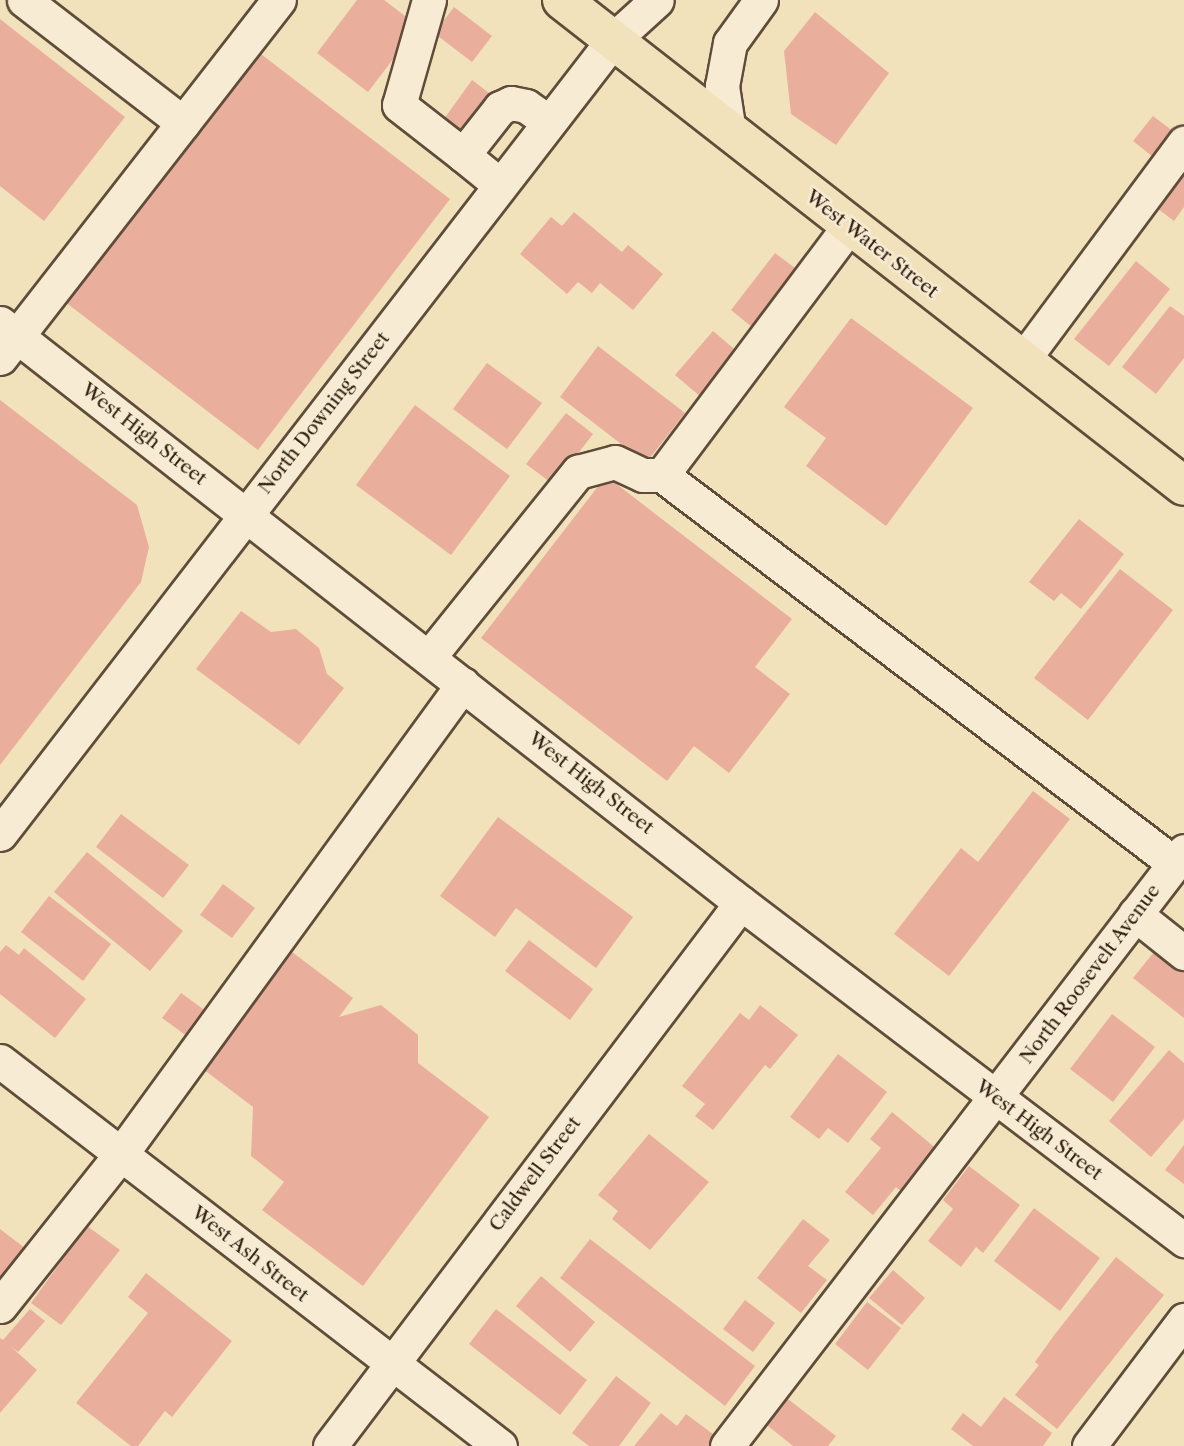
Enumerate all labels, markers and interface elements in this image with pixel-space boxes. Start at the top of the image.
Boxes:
street label: West Water Street [801,185,943,303]
street label: North Downing Street [254,327,394,499]
street label: West High Street [77,378,211,490]
street label: West High Street [524,727,658,839]
street label: North Roosevelt Avenue [1015,879,1165,1069]
street label: West High Street [971,1075,1107,1185]
street label: Caldwell Street [484,1112,586,1236]
street label: West Ash Street [187,1201,313,1307]

